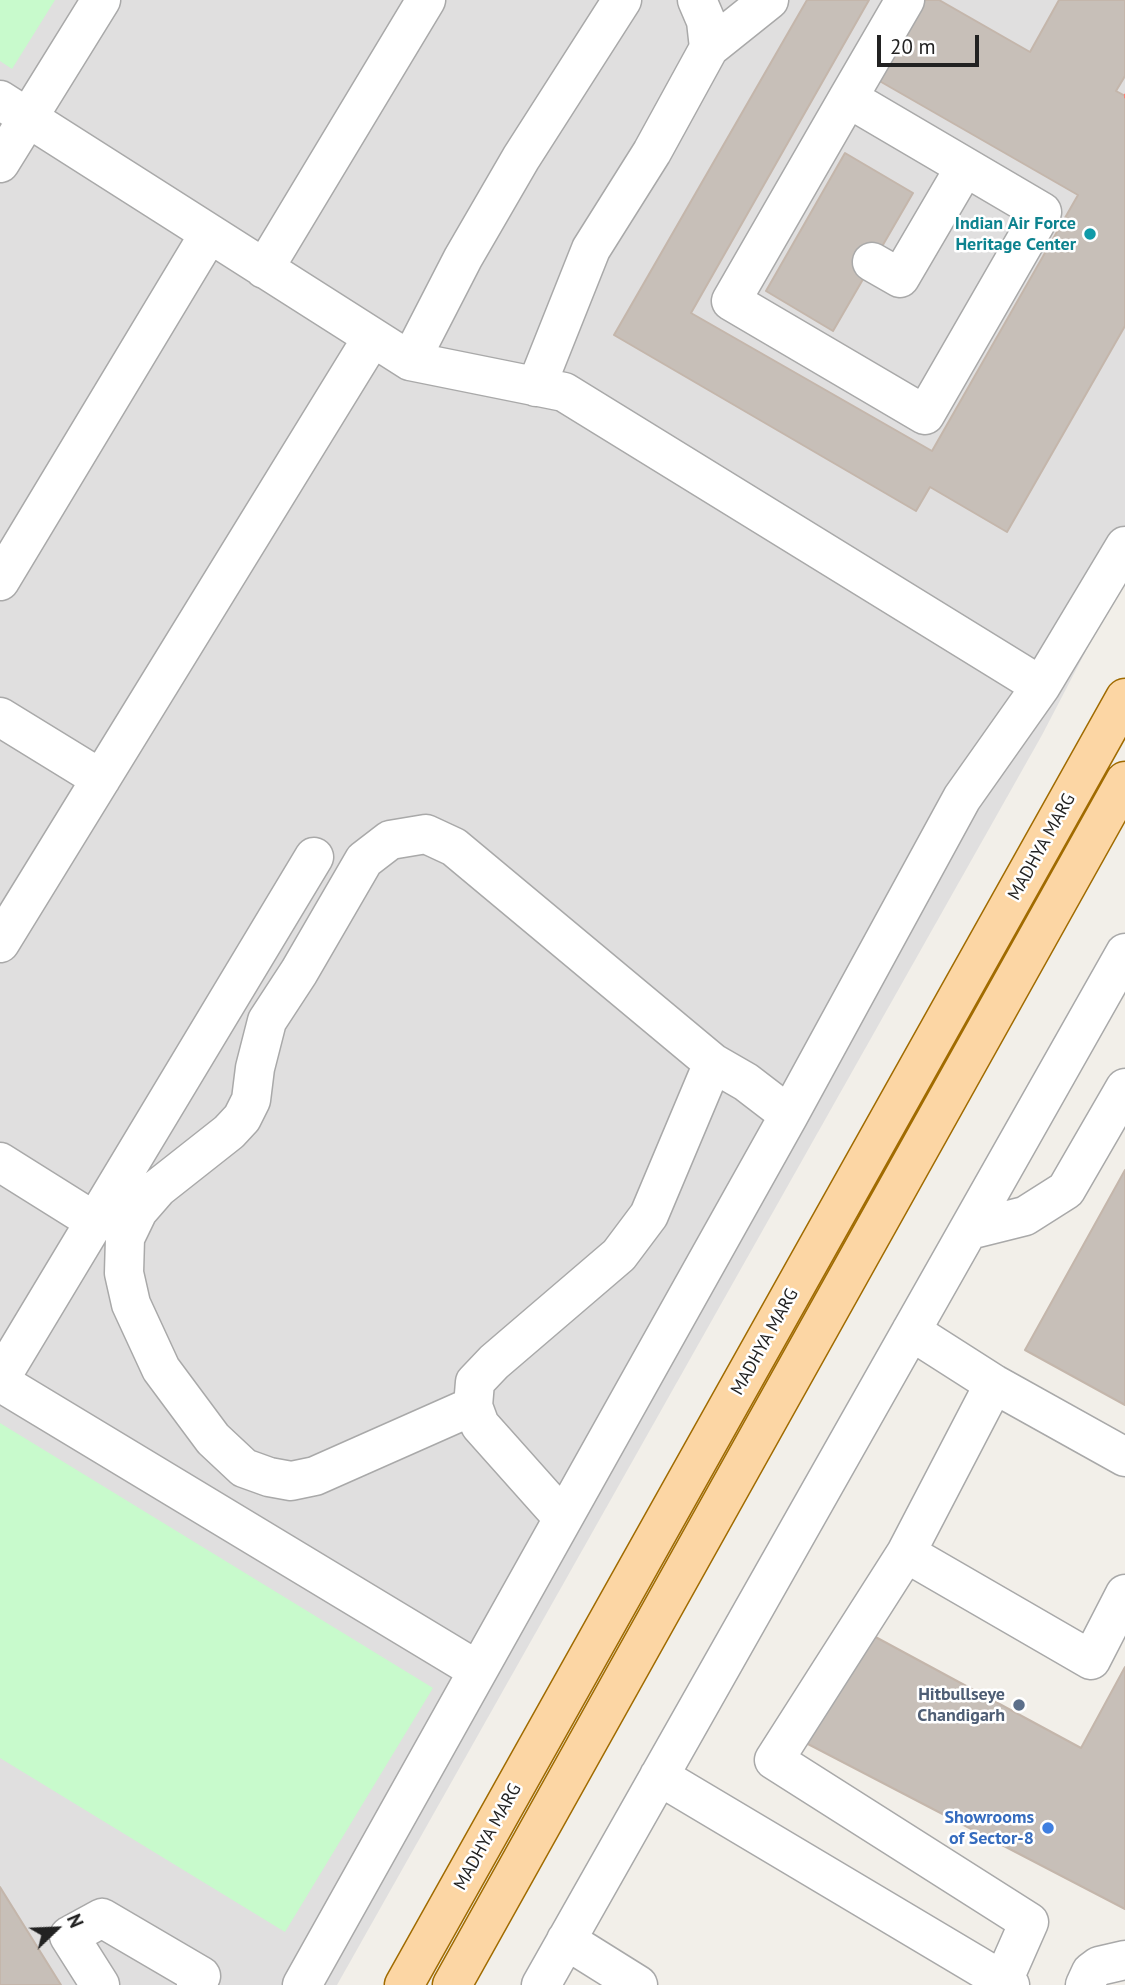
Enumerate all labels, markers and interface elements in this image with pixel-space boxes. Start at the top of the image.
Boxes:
scale bar [880,21,982,65]
text: 20 m [890,33,936,60]
place label: Indian Air Force Heritage Center [955,213,1076,256]
marker: Indian Air Force Heritage Center [1082,226,1098,242]
street label: MADHYA MARG [1004,790,1080,904]
street label: MADHYA MARG [727,1285,803,1399]
place label: Hitbullseye Chandigarh [917,1684,1005,1726]
marker: Hitbullseye Chandigarh [1011,1697,1027,1713]
street label: MADHYA MARG [450,1780,526,1894]
place label: Showrooms of Sector-8 [944,1807,1034,1850]
marker: Showrooms of Sector-8 [1040,1820,1056,1836]
north arrow [21,1894,91,1964]
text: N [62,1910,89,1931]

